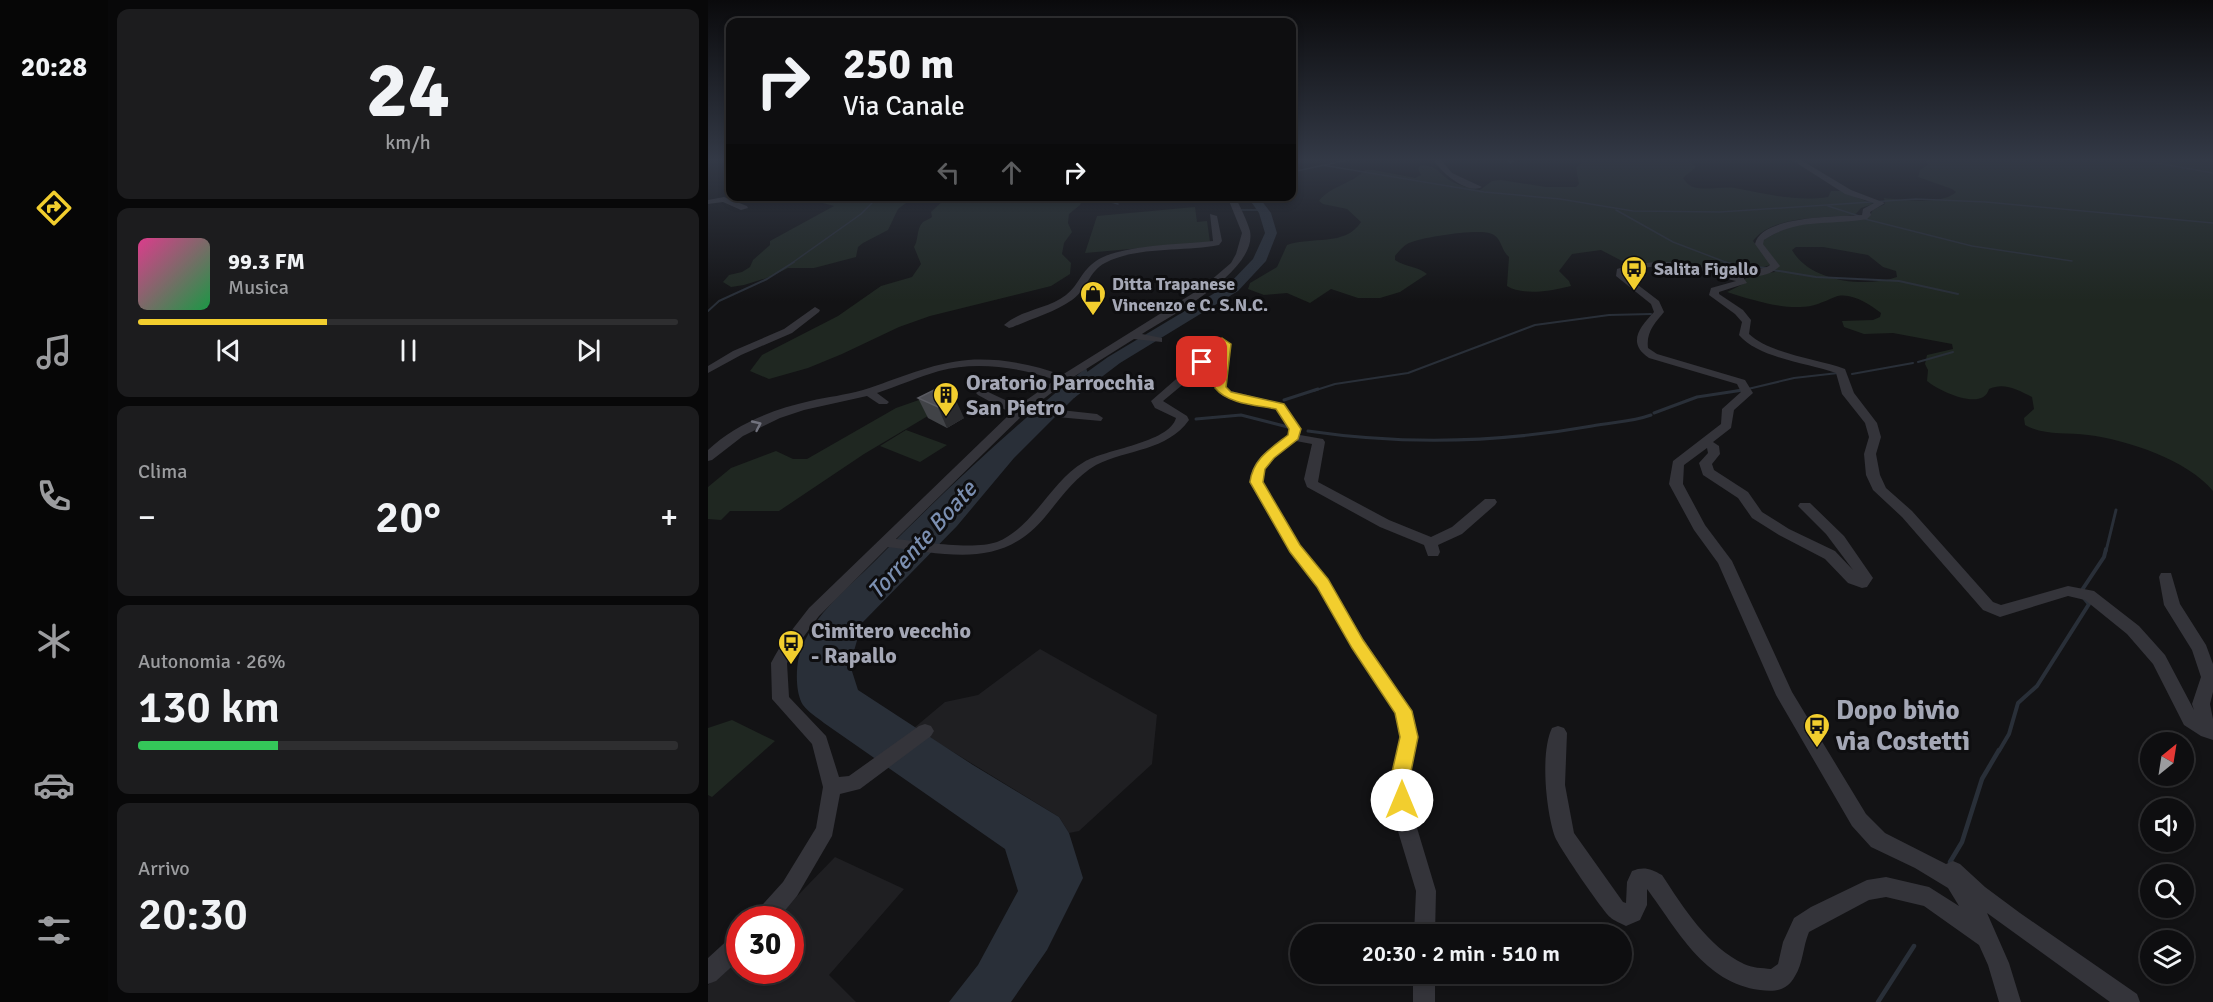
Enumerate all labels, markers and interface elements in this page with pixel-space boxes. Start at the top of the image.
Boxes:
text: 250 m [843,39,954,90]
icon: right [744,42,822,120]
text: 24 [366,43,450,139]
text: 20:28 [21,51,87,84]
text: Via Canale [843,90,965,123]
text: km/h [385,130,431,155]
icon: left [932,156,965,189]
icon: ahead [995,156,1028,189]
icon: right [1058,156,1091,189]
icon: directions [33,187,75,229]
text: 99.3 FM [228,248,305,275]
bus stop icon: Salita Figallo [1619,254,1649,292]
place label: Salita Figallo [1654,258,1758,280]
place label: Ditta Trapanese Vincenzo e C. S.N.C. [1112,273,1268,316]
text: Musica [228,275,289,300]
shop icon: Ditta Trapanese Vincenzo e C. S.N.C. [1078,279,1108,317]
icon: music [33,331,75,373]
icon: previous [212,334,245,367]
icon: pause [392,334,425,367]
icon: next [572,334,605,367]
pin [1176,336,1227,387]
icon: arrive [1185,345,1218,378]
place label: Oratorio Parrocchia San Pietro [966,369,1155,421]
building icon: Oratorio Parrocchia San Pietro [931,380,961,418]
one-way arrow [750,421,761,433]
text: Clima [138,459,187,484]
water label: Torrente Boate [861,474,984,605]
icon: phone [33,475,75,517]
text: 20° [375,490,441,545]
text: − [138,497,156,538]
text: + [660,497,678,538]
place label: Cimitero vecchio - Rapallo [811,617,971,669]
icon: climate [33,620,75,662]
bus stop icon: Cimitero vecchio - Rapallo [776,628,806,666]
text: Autonomia · 26% [138,649,286,674]
text: 130 km [138,680,280,735]
place label: Dopo bivio via Costetti [1835,694,1970,758]
bus stop icon: Dopo bivio via Costetti [1802,711,1832,749]
north arrow [2140,732,2194,786]
map controls [2140,732,2194,984]
icon: car [33,764,75,806]
position arrow [1370,768,1434,832]
button: sound [2140,798,2194,852]
text: Arrivo [138,856,190,881]
button: search [2140,864,2194,918]
text: 20:30 [138,887,248,942]
speed limit sign: 30 [726,906,804,984]
icon: filters [33,909,75,951]
button: layers [2140,930,2194,984]
text: 20:30 · 2 min · 510 m [1362,940,1560,967]

